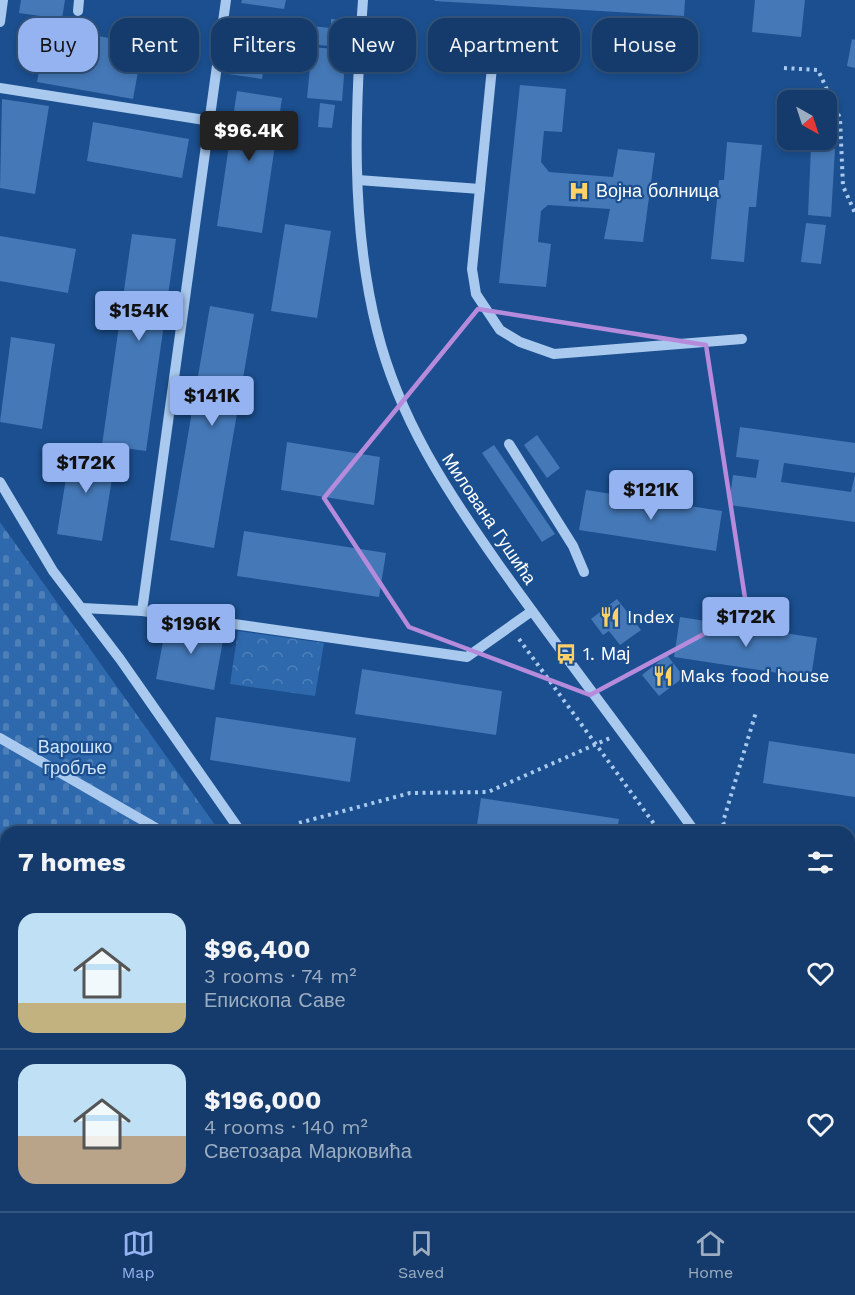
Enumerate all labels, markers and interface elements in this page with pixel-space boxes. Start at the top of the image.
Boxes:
chip: Buy [18,18,98,72]
chip: Rent [110,18,199,72]
chip: Filters [211,18,317,72]
chip: New [329,18,416,72]
chip: Apartment [428,18,580,72]
chip: House [592,18,698,72]
north arrow [777,90,837,150]
map controls [777,90,837,150]
pin: $96.4K [200,111,298,162]
text: $96.4K [214,118,284,142]
hospital icon: Војна болница [567,179,591,203]
place label: Војна болница [596,180,720,201]
pin: $154K [97,291,181,342]
text: $154K [109,298,169,322]
pin: $141K [170,376,254,427]
text: $141K [184,383,240,407]
pin: $172K [44,443,128,494]
street label: Милована Гушића [438,449,542,589]
text: $172K [56,450,116,474]
pin: $121K [609,470,693,521]
text: $121K [623,477,679,501]
pin: $172K [704,597,788,648]
pin: $196K [149,604,233,655]
text: $172K [716,604,776,628]
restaurant icon: Index [598,605,622,629]
place label: Index [627,606,674,627]
text: $196K [161,611,221,635]
bus stop icon: 1. Мај [554,642,578,666]
place label: 1. Мај [583,643,630,664]
restaurant icon: Maks food house [651,664,675,688]
place label: Maks food house [680,665,830,686]
park label: Варошко гробље [38,736,112,778]
icon: filters [804,846,837,879]
text: 7 homes [18,847,126,877]
text: $96,400 [204,934,310,964]
icon: home [66,937,138,1009]
icon: heart [804,957,837,990]
text: 3 rooms · 74 m² [204,964,357,988]
text: Епископа Саве [204,988,346,1012]
text: $196,000 [204,1085,321,1115]
icon: home [66,1088,138,1160]
icon: heart [804,1108,837,1141]
text: 4 rooms · 140 m² [204,1115,368,1139]
text: Светозара Марковића [204,1139,412,1163]
tab: Map [122,1227,155,1282]
tab: Saved [398,1227,444,1282]
tab: Home [688,1227,733,1282]

